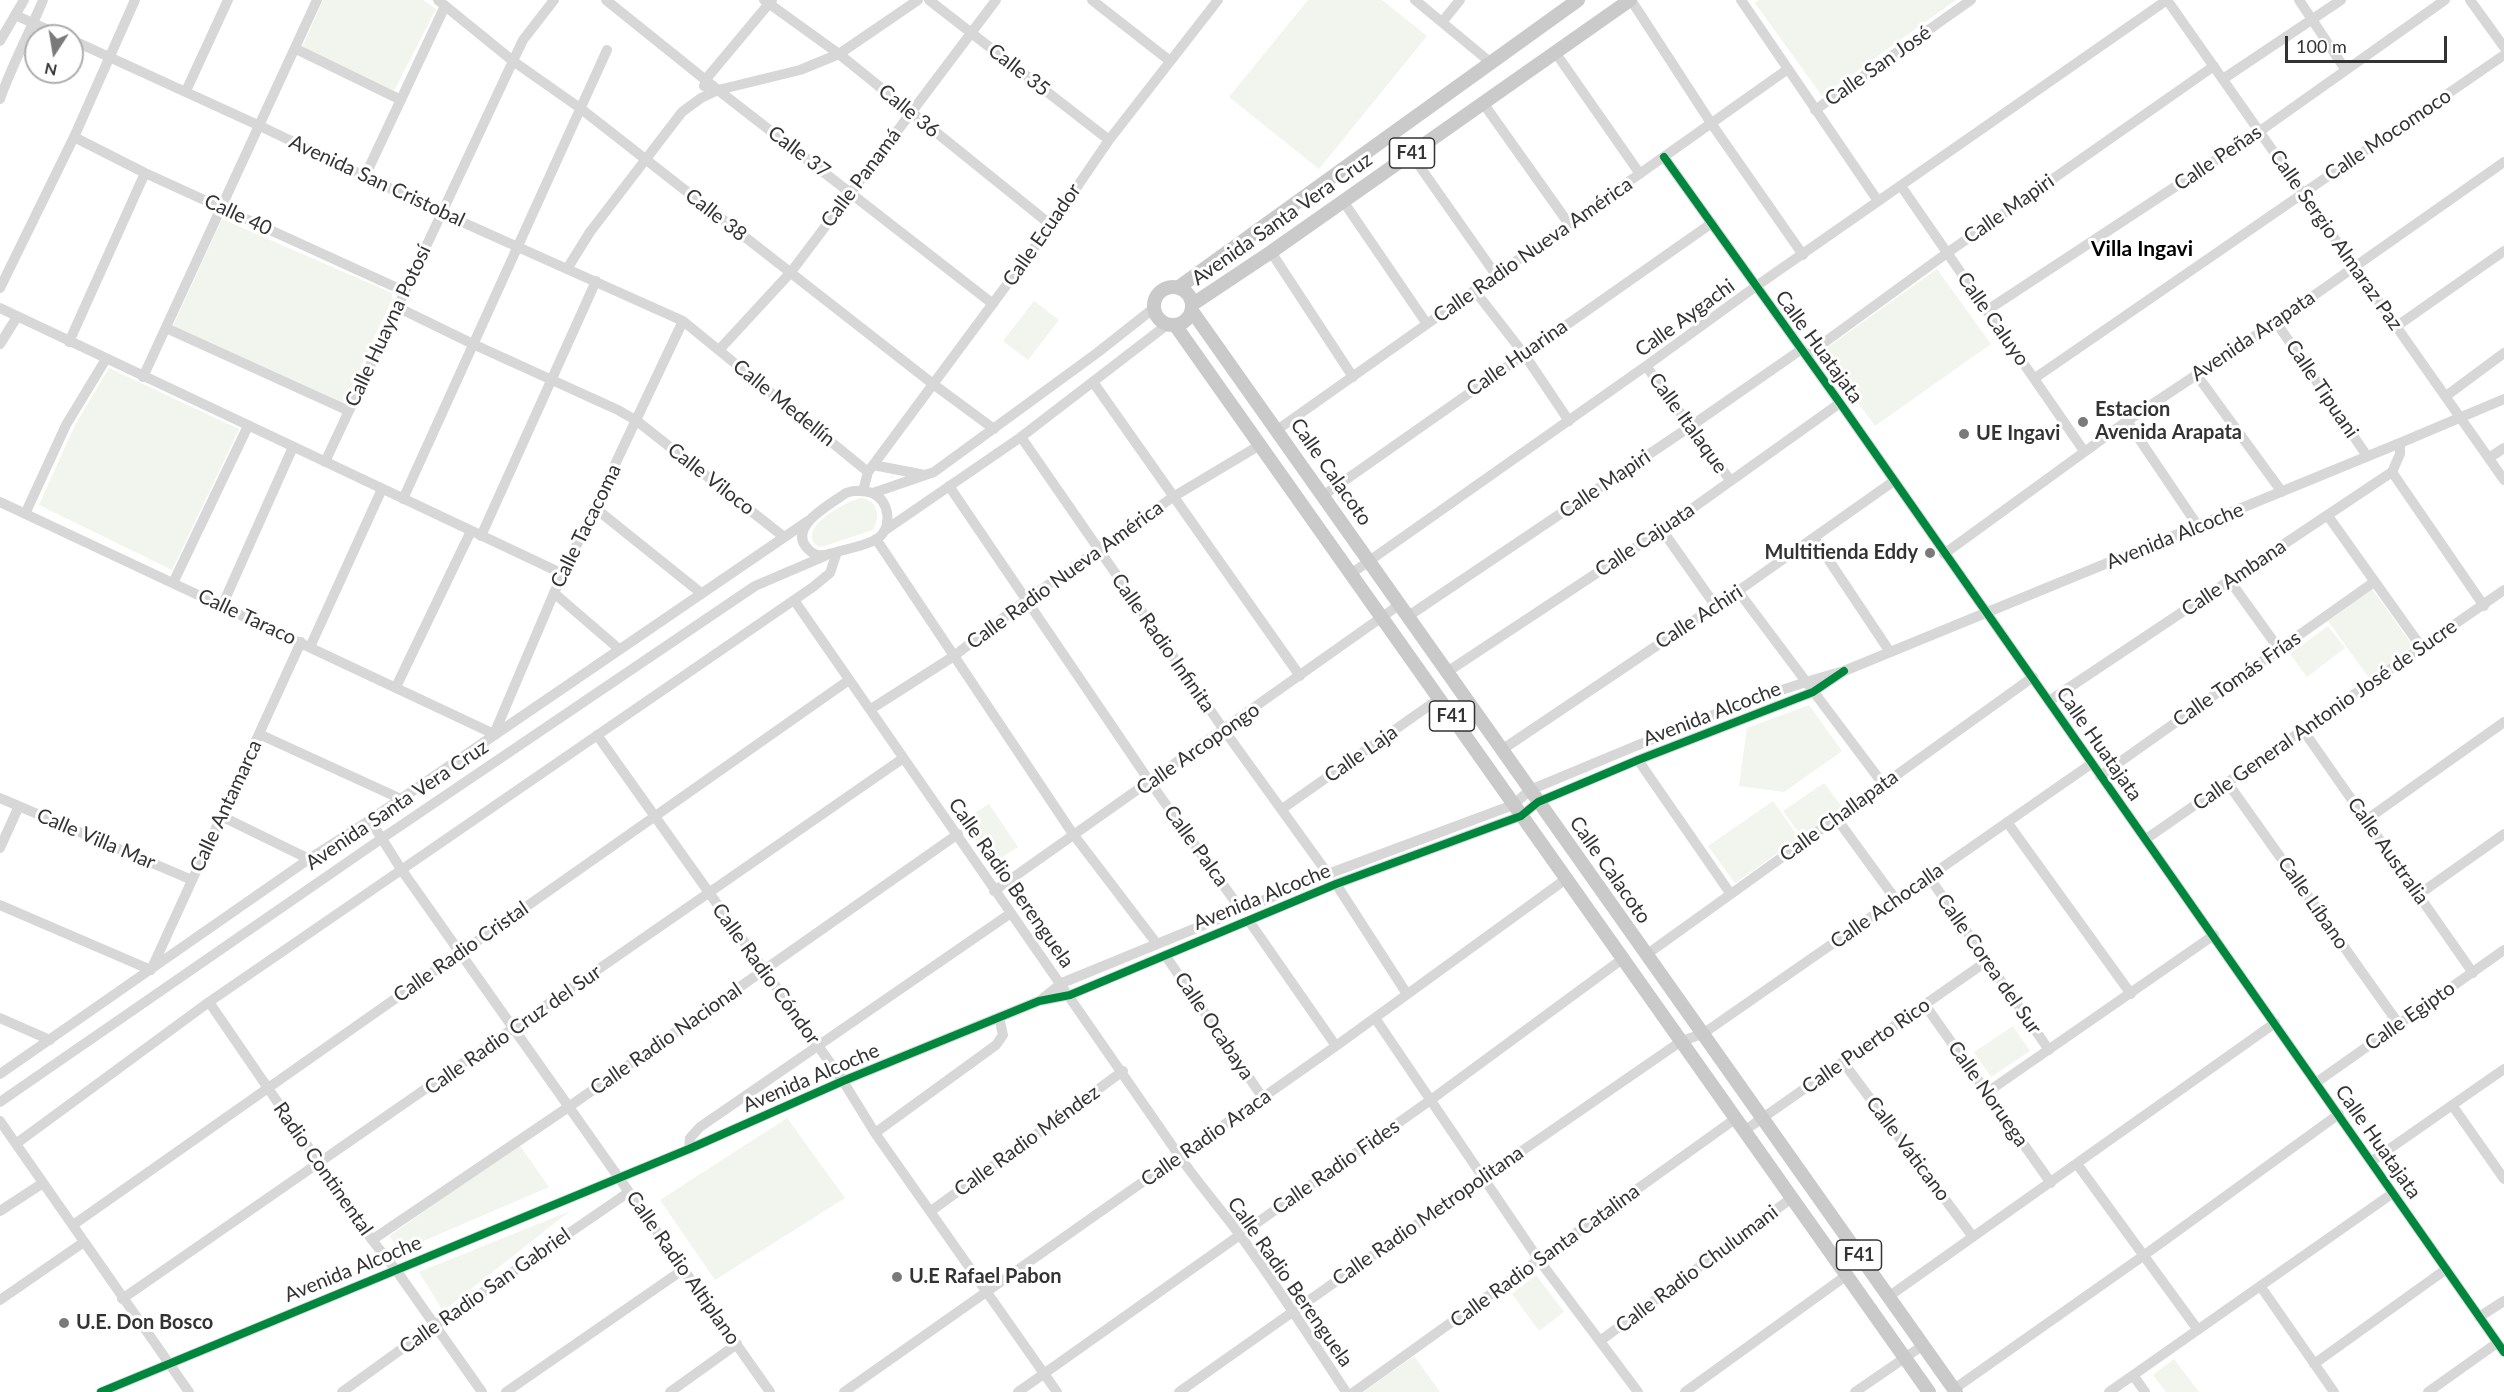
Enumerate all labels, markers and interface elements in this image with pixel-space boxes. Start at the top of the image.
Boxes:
street label: Calle San José [1820,21,1936,111]
north arrow [24,24,84,84]
scale bar [2288,24,2450,62]
text: 100 m [2296,35,2347,57]
street label: Calle 35 [983,38,1055,102]
text: N [43,60,59,81]
street label: Calle 36 [874,79,944,143]
street label: Calle Mocomoco [2320,84,2456,186]
street label: Calle Peñas [2170,120,2266,196]
street label: Calle 37 [763,121,835,183]
street label: Calle Panamá [816,124,906,232]
street label: Avenida San Cristobal [285,130,469,232]
road number: F41 [1390,138,1434,168]
street label: Calle Sergio Almaraz Paz [2265,145,2407,335]
street label: Avenida Santa Vera Cruz [1187,148,1377,290]
street label: Calle Mapiri [1959,169,2059,249]
street label: Calle Radio Nueva América [1429,172,1637,328]
street label: Calle Ecuador [998,179,1086,291]
street label: Calle 38 [680,183,752,247]
street label: Calle 40 [200,189,276,241]
district label: Villa Ingavi [2091,236,2193,262]
street label: Calle Huayna Potosí [340,241,436,411]
street label: Calle Caluyo [1952,267,2034,371]
street label: Calle Aygachi [1631,274,1739,362]
street label: Calle Huatajata [1770,286,1868,408]
street label: Avenida Arapata [2186,286,2320,386]
street label: Calle Huarina [1462,314,1572,402]
street label: Calle Tipuani [2280,335,2364,443]
street label: Calle Medellín [728,355,840,451]
street label: Calle Italaque [1643,368,1733,478]
place label: Estacion Avenida Arapata [2095,398,2242,445]
street label: Calle Calacoto [1285,414,1377,530]
marker: Estacion Avenida Arapata [2076,415,2090,429]
place label: UE Ingavi [1976,422,2060,446]
marker: UE Ingavi [1957,427,1971,441]
street label: Calle Viloco [663,438,759,520]
street label: Calle Mapiri [1555,445,1655,523]
street label: Calle Tacacoma [546,460,626,592]
street label: Calle Radio Nueva América [962,496,1168,654]
street label: Calle Cajuata [1591,498,1699,582]
street label: Avenida Alcoche [2103,498,2247,574]
street label: Calle Ambana [2177,534,2291,622]
place label: Multitienda Eddy [1765,541,1918,565]
marker: Multitienda Eddy [1923,546,1937,560]
street label: Calle Radio Infinita [1106,569,1220,717]
street label: Calle Achiri [1651,580,1747,654]
street label: Calle Taraco [194,584,300,650]
street label: Calle General Antonio José de Sucre [2188,614,2462,816]
street label: Calle Tomás Frías [2169,626,2305,732]
street label: Avenida Alcoche [1640,677,1784,751]
street label: Calle Huatajata [2051,683,2147,805]
street label: Calle Arcopongo [1132,698,1264,800]
road number: F41 [1430,701,1474,731]
street label: Calle Laja [1320,720,1402,788]
street label: Avenida Santa Vera Cruz [301,735,493,875]
street label: Calle Antamarca [185,736,267,876]
street label: Calle Challapata [1775,765,1903,867]
street label: Calle Radio Berenguela [943,793,1079,973]
street label: Calle Australia [2342,793,2434,909]
street label: Calle Palca [1159,801,1233,891]
street label: Calle Villa Mar [33,803,159,875]
street label: Calle Calacoto [1564,812,1656,928]
street label: Calle Líbano [2272,852,2354,954]
street label: Calle Achocalla [1826,858,1948,954]
street label: Avenida Alcoche [1190,859,1334,935]
street label: Calle Corea del Sur [1932,889,2046,1039]
street label: Calle Radio Cristal [389,897,533,1007]
street label: Calle Radio Cóndor [707,899,825,1049]
street label: Calle Radio Cruz del Sur [420,960,606,1100]
street label: Calle Ocabaya [1169,968,1259,1084]
street label: Calle Egipto [2360,976,2460,1056]
street label: Calle Radio Nacional [586,978,746,1100]
street label: Calle Puerto Rico [1797,993,1935,1099]
street label: Calle Noruega [1943,1036,2033,1152]
street label: Avenida Alcoche [739,1038,883,1118]
street label: Calle Radio Méndez [950,1080,1104,1202]
street label: Calle Huatajata [2330,1081,2426,1203]
street label: Calle Radio Araca [1136,1084,1276,1192]
street label: Calle Vaticano [1861,1092,1955,1206]
street label: Radio Continental [268,1098,378,1240]
street label: Calle Radio Fides [1268,1114,1404,1220]
street label: Calle Radio Metropolitana [1328,1141,1528,1291]
street label: Calle Radio Santa Catalina [1446,1179,1644,1333]
street label: Calle Radio Altiplano [621,1187,745,1349]
street label: Calle Radio Berenguela [1222,1192,1358,1372]
street label: Calle Radio Chulumani [1611,1200,1783,1338]
street label: Calle Radio San Gabriel [395,1223,575,1359]
street label: Avenida Alcoche [281,1231,425,1307]
road number: F41 [1836,1240,1882,1270]
place label: U.E Rafael Pabon [909,1265,1061,1289]
marker: U.E Rafael Pabon [890,1270,904,1284]
place label: U.E. Don Bosco [76,1311,213,1335]
marker: U.E. Don Bosco [57,1316,71,1330]

